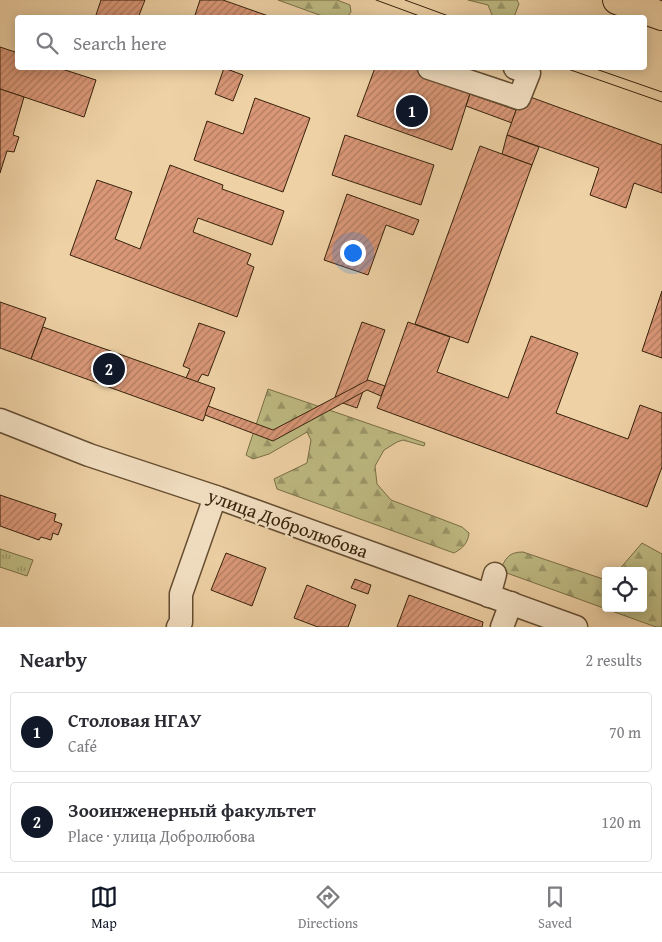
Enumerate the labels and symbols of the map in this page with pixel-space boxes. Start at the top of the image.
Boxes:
pin: 1 [396,92,428,130]
your location [340,240,366,266]
pin: 2 [93,350,125,388]
street label: улица Добролюбова [203,481,372,565]

